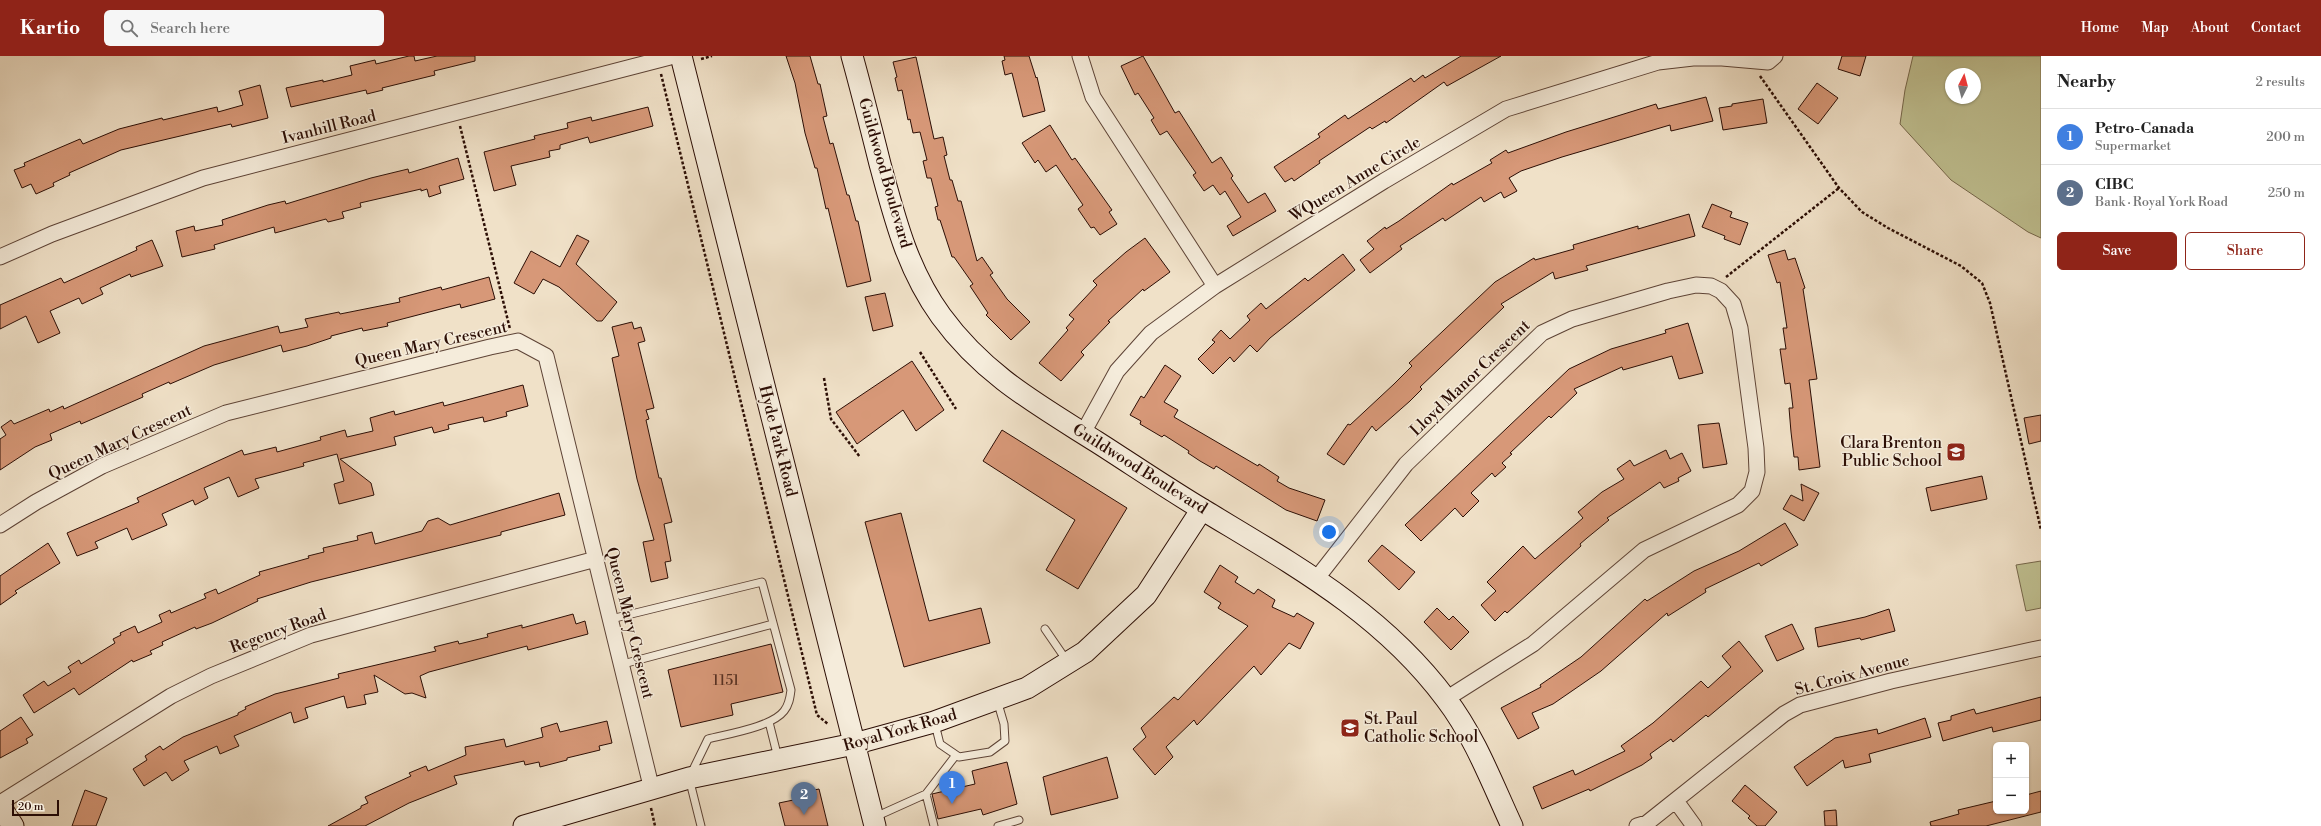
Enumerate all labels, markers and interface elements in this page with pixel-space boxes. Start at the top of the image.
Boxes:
search box [104,10,384,46]
text: Kartio [20,16,80,40]
icon: search [118,17,140,39]
text: Search here [150,19,230,38]
text: Home [2081,19,2119,37]
text: Map [2141,19,2169,37]
text: About [2191,19,2229,37]
text: Contact [2251,19,2301,37]
north arrow [1945,68,1981,104]
text: Nearby [2057,71,2116,93]
text: 2 results [2256,74,2305,90]
street label: Guildwood Boulevard [854,96,916,250]
street label: Ivanhill Road [280,106,378,148]
text: Petro-Canada [2095,119,2194,138]
text: 1 [2067,129,2073,145]
text: 200 m [2266,129,2305,145]
street label: WQueen Anne Circle [1285,132,1424,227]
text: Supermarket [2095,138,2171,154]
text: CIBC [2095,175,2133,194]
text: 2 [2066,185,2074,201]
text: 250 m [2268,185,2305,201]
text: Bank · Royal York Road [2095,194,2228,210]
button: Save [2057,232,2177,270]
button: Share [2185,232,2305,270]
street label: Lloyd Manor Crescent [1406,315,1534,440]
street label: Queen Mary Crescent [353,317,509,371]
street label: Hyde Park Road [754,383,802,499]
street label: Queen Mary Crescent [45,400,195,484]
street label: Guildwood Boulevard [1069,419,1211,519]
place label: Clara Brenton Public School [1840,433,1942,471]
school or university icon: Clara Brenton Public School [1945,441,1967,463]
your location [1319,522,1339,542]
street label: Queen Mary Crescent [601,545,659,701]
street label: Regency Road [227,604,329,658]
street label: St. Croix Avenue [1792,650,1912,700]
house number: 1151 [713,672,739,690]
street label: Royal York Road [841,704,959,756]
place label: St. Paul Catholic School [1364,709,1479,747]
school or university icon: St. Paul Catholic School [1339,717,1361,739]
map controls [1993,742,2029,814]
button: + [1993,742,2029,778]
pin: 1 [939,771,965,804]
button: − [1993,778,2029,814]
pin: 2 [791,782,817,815]
scale bar [12,798,59,817]
text: 20 m [18,800,43,814]

